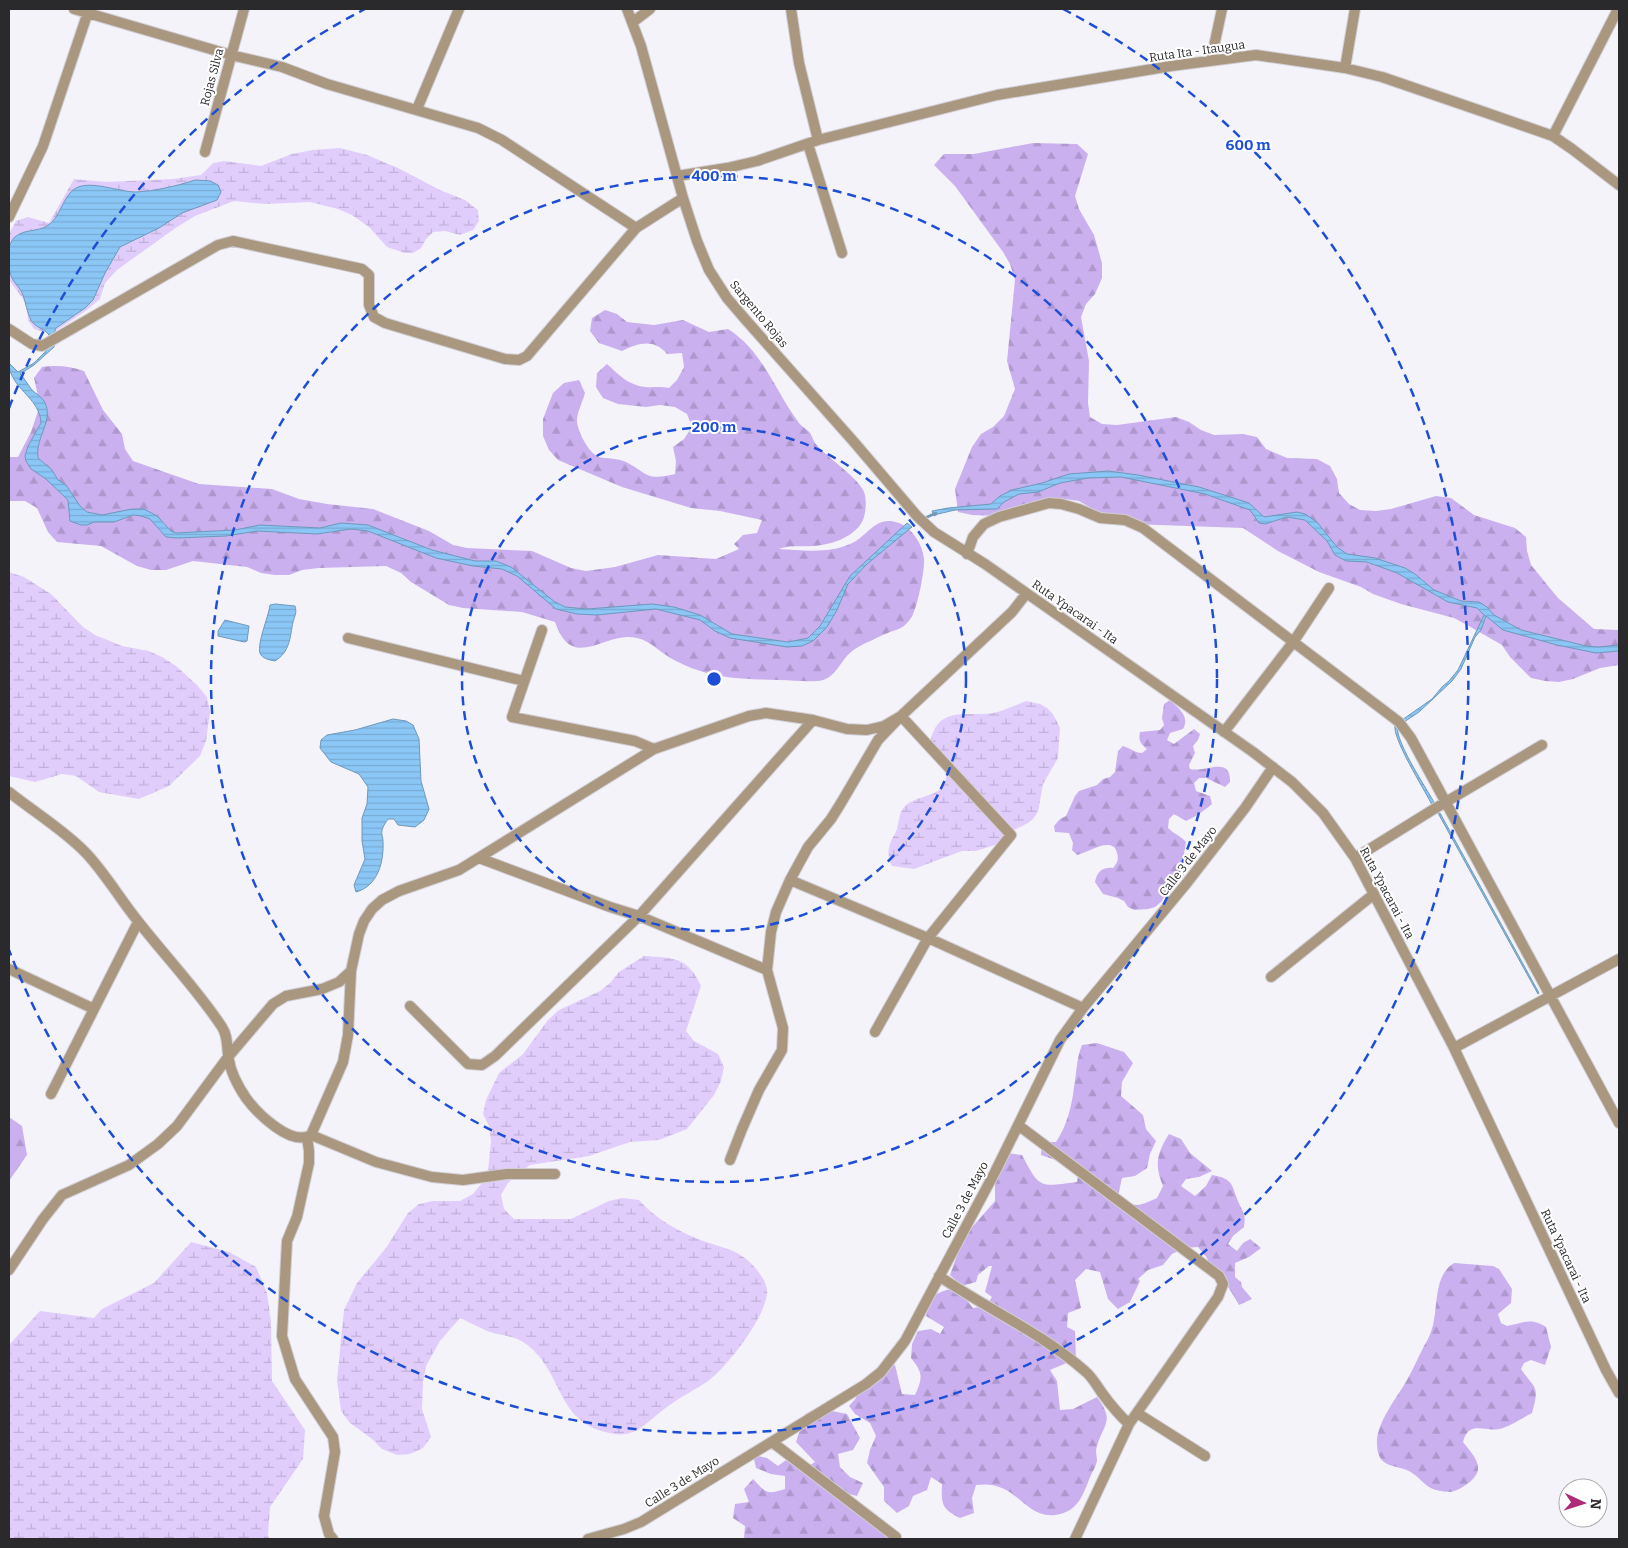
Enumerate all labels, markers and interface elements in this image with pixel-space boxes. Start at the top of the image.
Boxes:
street label: Ruta Ita - Itaugua [1148,37,1246,65]
street label: Rojas Silva [198,46,226,107]
text: 600 m [1226,136,1271,154]
text: 400 m [691,167,737,185]
street label: Sargento Rojas [727,278,791,350]
text: 200 m [692,418,737,436]
street label: Ruta Ypacarai - Ita [1029,577,1121,647]
centre of rings [705,670,723,688]
street label: Calle 3 de Mayo [1156,823,1220,899]
street label: Ruta Ypacarai - Ita [1357,845,1417,942]
street label: Calle 3 de Mayo [939,1159,991,1241]
street label: Ruta Ypacarai - Ita [1538,1207,1594,1306]
street label: Calle 3 de Mayo [642,1454,722,1510]
north arrow [1558,1478,1608,1528]
text: N [1587,1498,1604,1510]

